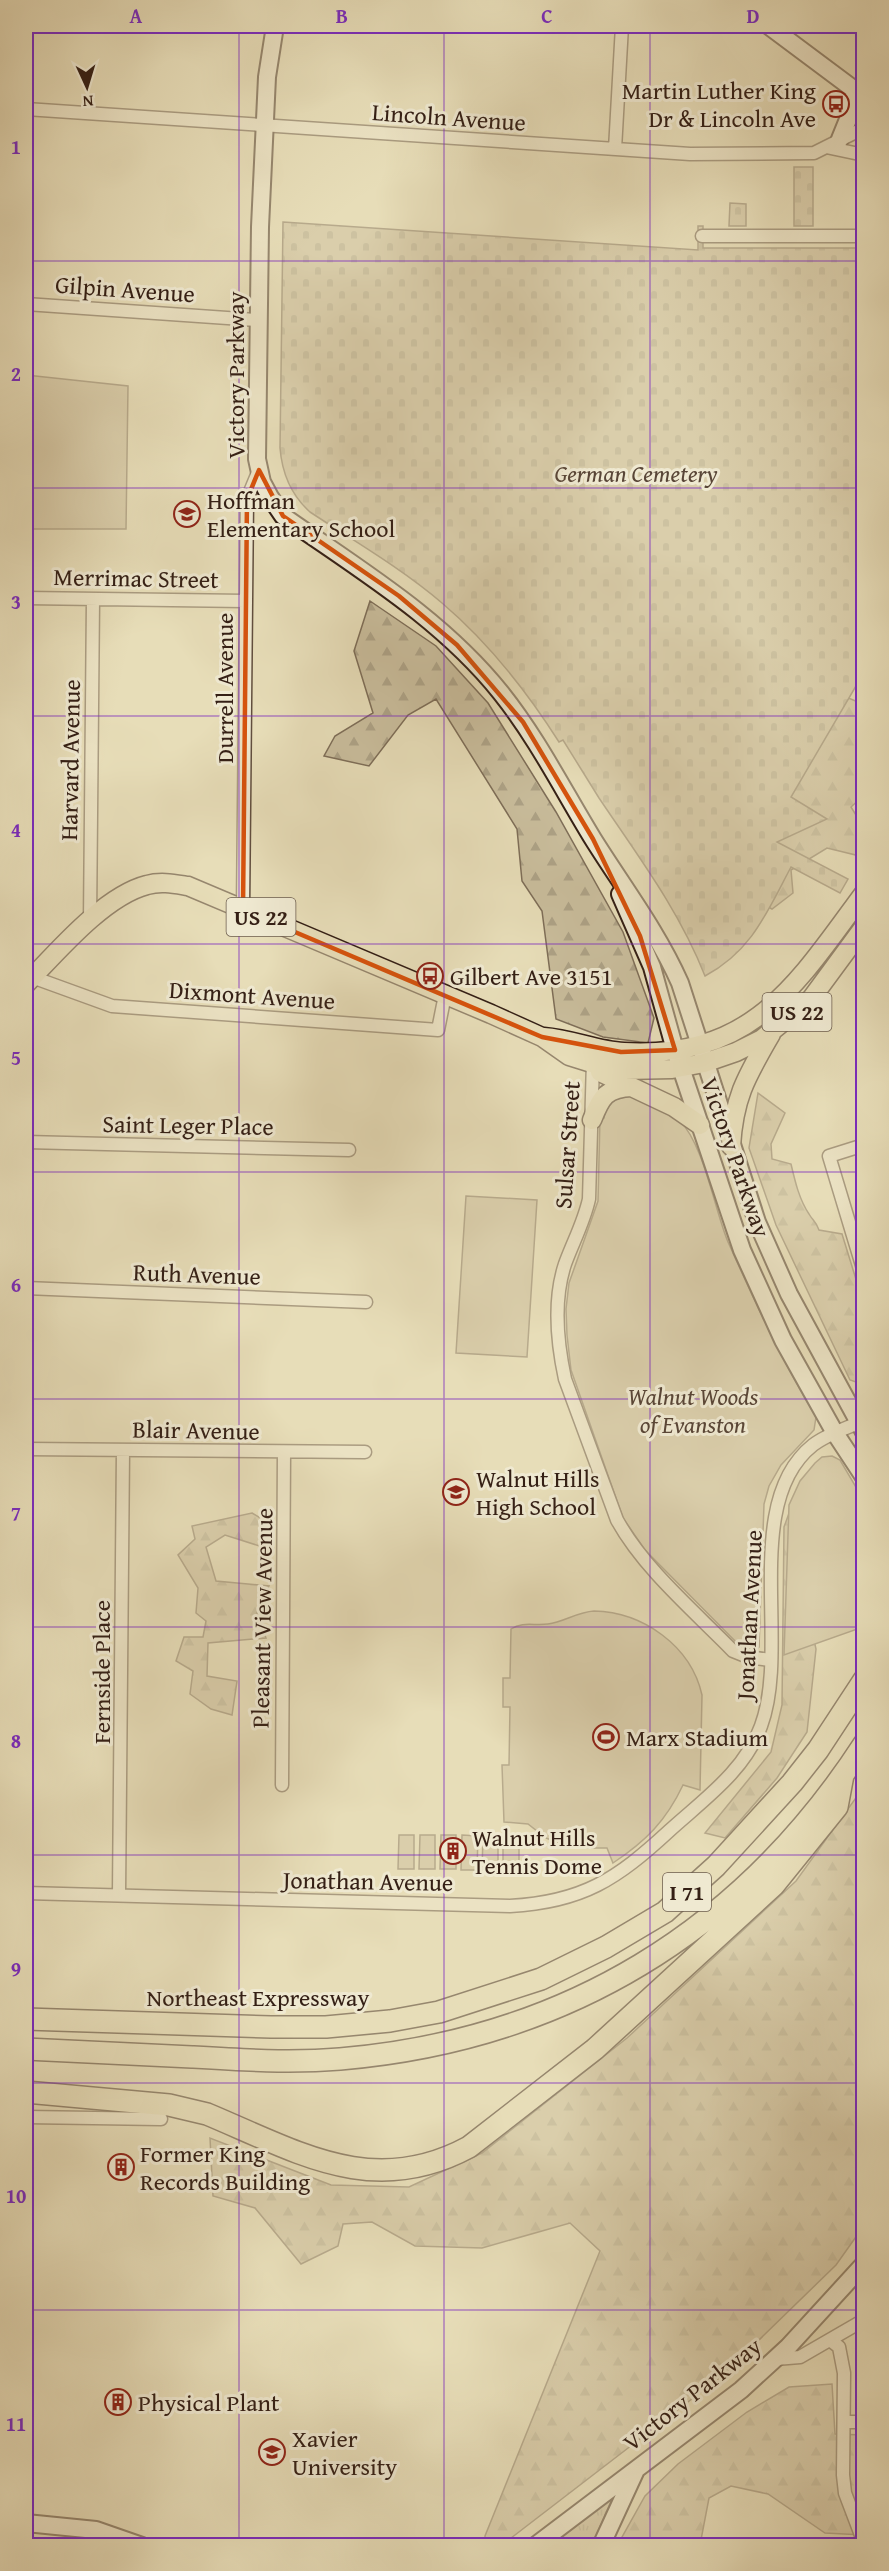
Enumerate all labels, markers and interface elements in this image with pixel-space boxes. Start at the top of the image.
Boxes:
text: A [130,1,143,30]
text: B [336,1,348,30]
text: C [541,1,553,30]
text: D [746,1,760,30]
north arrow [57,57,117,117]
place label: Martin Luther King Dr & Lincoln Ave [622,73,816,136]
bus stop icon: Martin Luther King Dr & Lincoln Ave [821,89,851,119]
text: N [82,90,94,114]
street label: Lincoln Avenue [371,94,527,140]
text: 1 [11,132,21,161]
street label: Gilpin Avenue [54,267,196,311]
street label: Victory Parkway [218,291,253,459]
text: 2 [11,359,21,388]
park label: German Cemetery [554,456,718,491]
place label: Hoffman Elementary School [207,483,395,546]
school or university icon: Hoffman Elementary School [172,499,202,529]
street label: Merrimac Street [53,559,219,597]
text: 3 [11,587,21,616]
street label: Durrell Avenue [207,613,242,763]
street label: Harvard Avenue [51,679,89,841]
text: 4 [11,815,21,844]
road number: US 22 [226,898,296,936]
place label: Gilbert Ave 3151 [450,959,612,994]
bus stop icon: Gilbert Ave 3151 [415,961,445,991]
street label: Dixmont Avenue [168,972,336,1018]
road number: US 22 [762,993,832,1031]
text: 5 [11,1043,21,1072]
street label: Victory Parkway [692,1072,780,1242]
street label: Sulsar Street [545,1079,589,1210]
street label: Saint Leger Place [102,1106,274,1144]
street label: Ruth Avenue [133,1254,261,1294]
text: 6 [11,1270,21,1299]
park label: Walnut Woods of Evanston [628,1379,759,1442]
street label: Blair Avenue [132,1411,260,1449]
place label: Walnut Hills High School [476,1461,599,1524]
school or university icon: Walnut Hills High School [441,1477,471,1507]
text: 7 [11,1498,21,1527]
street label: Pleasant View Avenue [243,1508,281,1728]
street label: Jonathan Avenue [727,1529,771,1704]
street label: Fernside Place [84,1600,119,1744]
place label: Marx Stadium [626,1720,768,1755]
sports icon: Marx Stadium [591,1722,621,1752]
text: 8 [11,1726,21,1755]
place label: Walnut Hills Tennis Dome [472,1820,602,1883]
building icon: Walnut Hills Tennis Dome [438,1836,468,1866]
street label: Jonathan Avenue [279,1862,454,1900]
road number: I 71 [663,1873,711,1911]
text: 9 [11,1954,21,1983]
street label: Northeast Expressway [147,1980,369,2015]
place label: Former King Records Building [140,2136,310,2199]
building icon: Former King Records Building [106,2152,136,2182]
text: 10 [6,2181,26,2210]
street label: Victory Parkway [615,2329,769,2459]
place label: Physical Plant [138,2385,280,2420]
building icon: Physical Plant [103,2387,133,2417]
text: 11 [6,2409,26,2438]
place label: Xavier University [292,2421,397,2484]
school or university icon: Xavier University [257,2437,287,2467]

